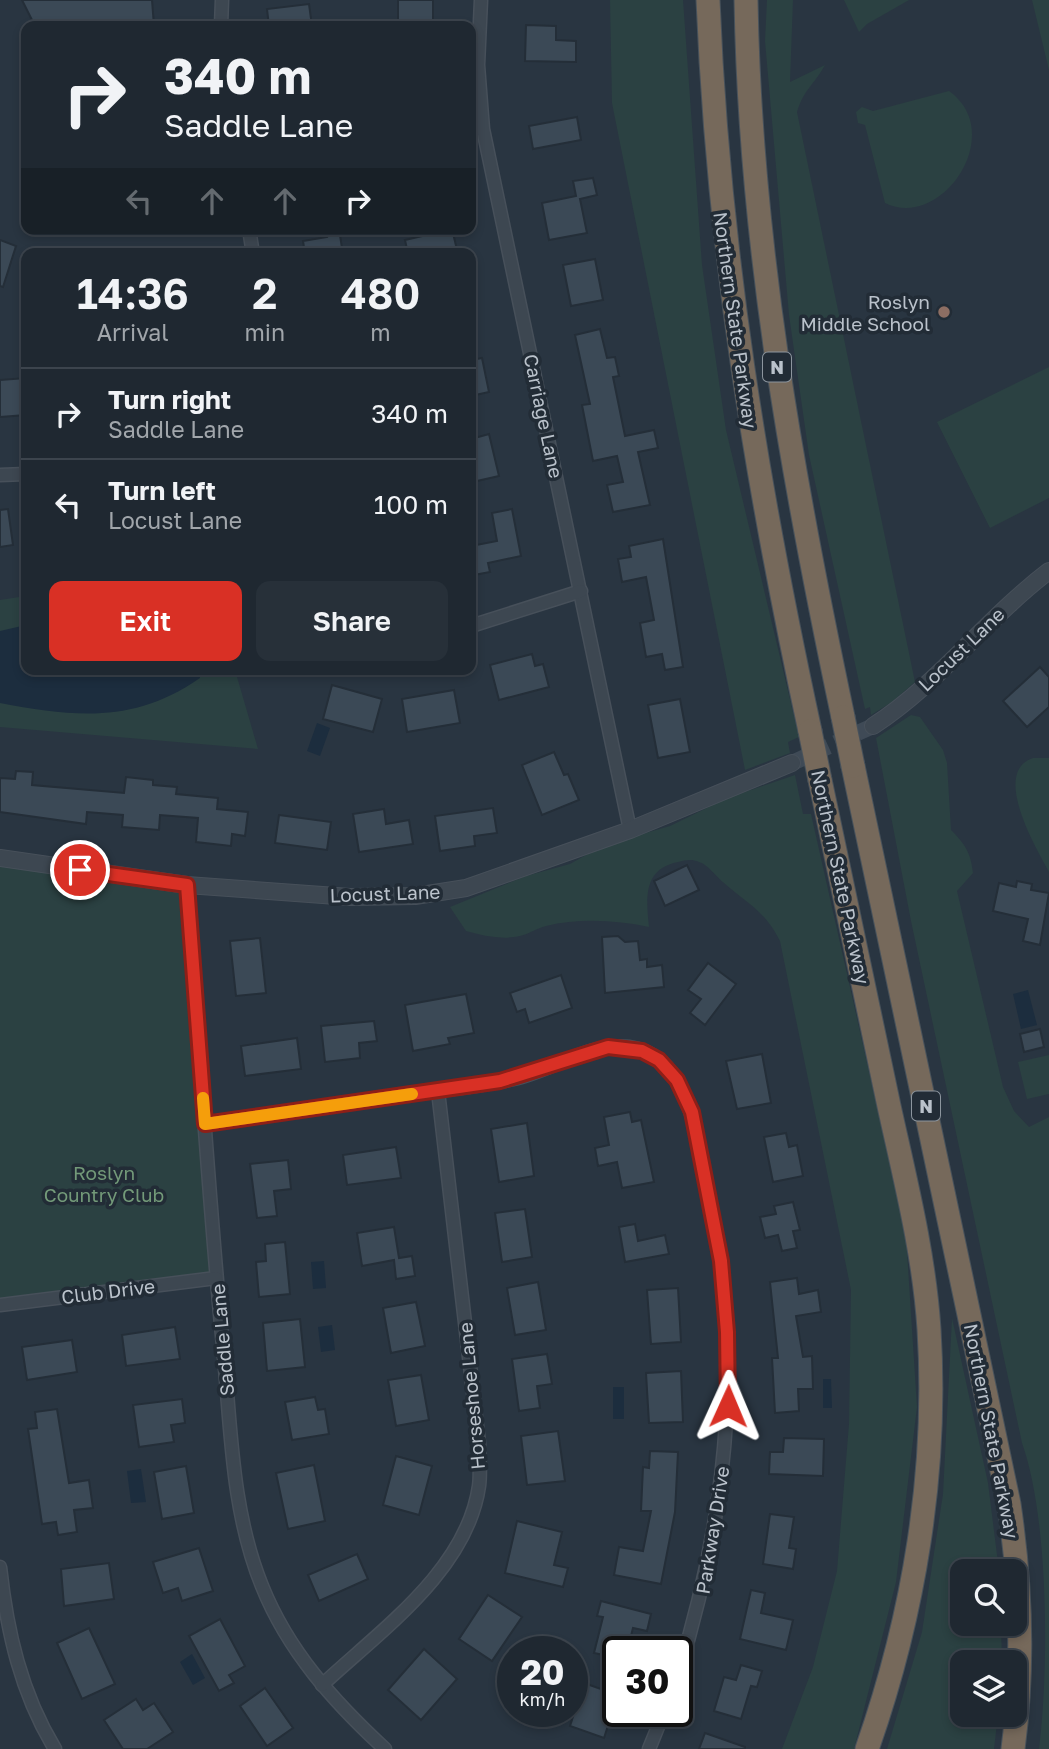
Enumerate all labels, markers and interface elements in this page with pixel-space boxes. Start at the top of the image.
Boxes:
text: 340 m [164,46,312,105]
icon: right [49,49,140,140]
text: Saddle Lane [164,106,353,144]
icon: left [120,182,158,220]
icon: ahead [193,182,231,220]
icon: ahead [266,182,304,220]
icon: right [339,182,377,220]
street label: Northern State Parkway [709,210,763,430]
text: 14:36 [77,268,189,318]
text: 2 [252,268,277,318]
text: 480 [341,268,420,318]
place label: Roslyn Middle School [800,290,930,335]
marker: Roslyn Middle School [936,304,952,320]
text: Arrival [97,318,169,346]
text: min [244,318,285,346]
text: m [370,318,391,346]
street label: Carriage Lane [520,352,568,480]
road number: N [763,352,791,382]
text: Turn right [108,384,231,415]
icon: right [49,395,87,433]
text: 340 m [371,398,448,429]
text: Saddle Lane [108,415,244,443]
text: Turn left [108,475,216,506]
icon: left [49,486,87,524]
text: 100 m [374,489,448,520]
text: Locust Lane [108,506,242,534]
button: Exit [49,581,242,661]
button: Share [256,581,448,661]
street label: Locust Lane [913,602,1009,696]
street label: Northern State Parkway [807,768,875,987]
pin [50,840,110,900]
icon: arrive [61,851,99,889]
street label: Locust Lane [329,880,441,906]
road number: N [912,1092,940,1120]
park label: Roslyn Country Club [44,1161,164,1206]
street label: Club Drive [60,1274,156,1308]
street label: Saddle Lane [206,1283,238,1397]
street label: Horseshoe Lane [453,1321,489,1471]
street label: Northern State Parkway [960,1322,1024,1541]
position arrow [691,1369,765,1443]
street label: Parkway Drive [691,1464,733,1596]
map controls [950,1559,1027,1727]
button: search [950,1559,1027,1636]
speed limit sign: 30 [602,1636,693,1727]
button: layers [950,1650,1027,1727]
text: 20 [520,1651,565,1693]
text: km/h [520,1688,565,1710]

